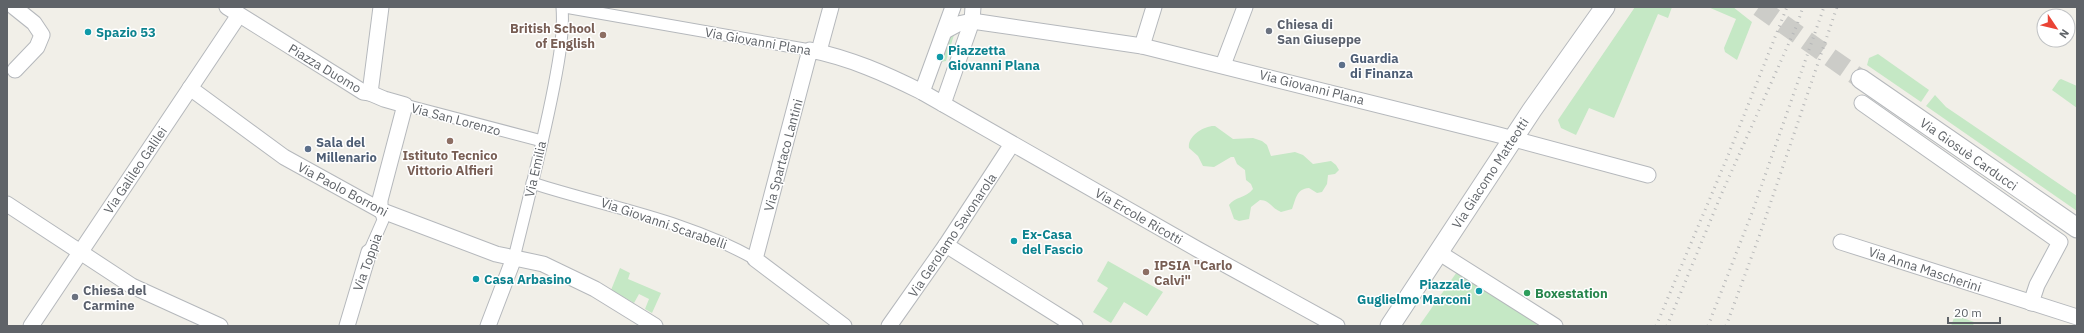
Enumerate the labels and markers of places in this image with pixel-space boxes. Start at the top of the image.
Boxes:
place label: Chiesa di San Giuseppe [1277,16,1361,48]
place label: British School of English [510,20,595,52]
place label: Spazio 53 [96,24,156,41]
marker: Chiesa di San Giuseppe [1264,26,1274,36]
marker: Spazio 53 [83,27,93,37]
marker: British School of English [598,30,608,40]
place label: Piazzetta Giovanni Plana [948,42,1040,74]
place label: Guardia di Finanza [1350,50,1413,82]
marker: Piazzetta Giovanni Plana [935,52,945,62]
marker: Guardia di Finanza [1337,60,1347,70]
place label: Sala del Millenario [316,134,377,166]
marker: Istituto Tecnico Vittorio Alfieri [445,136,455,146]
marker: Sala del Millenario [303,144,313,154]
place label: Istituto Tecnico Vittorio Alfieri [403,147,497,179]
place label: Ex-Casa del Fascio [1022,226,1083,258]
marker: Ex-Casa del Fascio [1009,236,1019,246]
place label: IPSIA "Carlo Calvi" [1154,257,1232,289]
marker: IPSIA "Carlo Calvi" [1141,267,1151,277]
place label: Casa Arbasino [484,271,572,288]
marker: Casa Arbasino [471,274,481,284]
place label: Piazzale Guglielmo Marconi [1357,276,1471,308]
place label: Chiesa del Carmine [83,282,146,314]
place label: Boxestation [1535,285,1608,302]
marker: Piazzale Guglielmo Marconi [1474,286,1484,296]
marker: Boxestation [1522,288,1532,298]
marker: Chiesa del Carmine [70,292,80,302]

